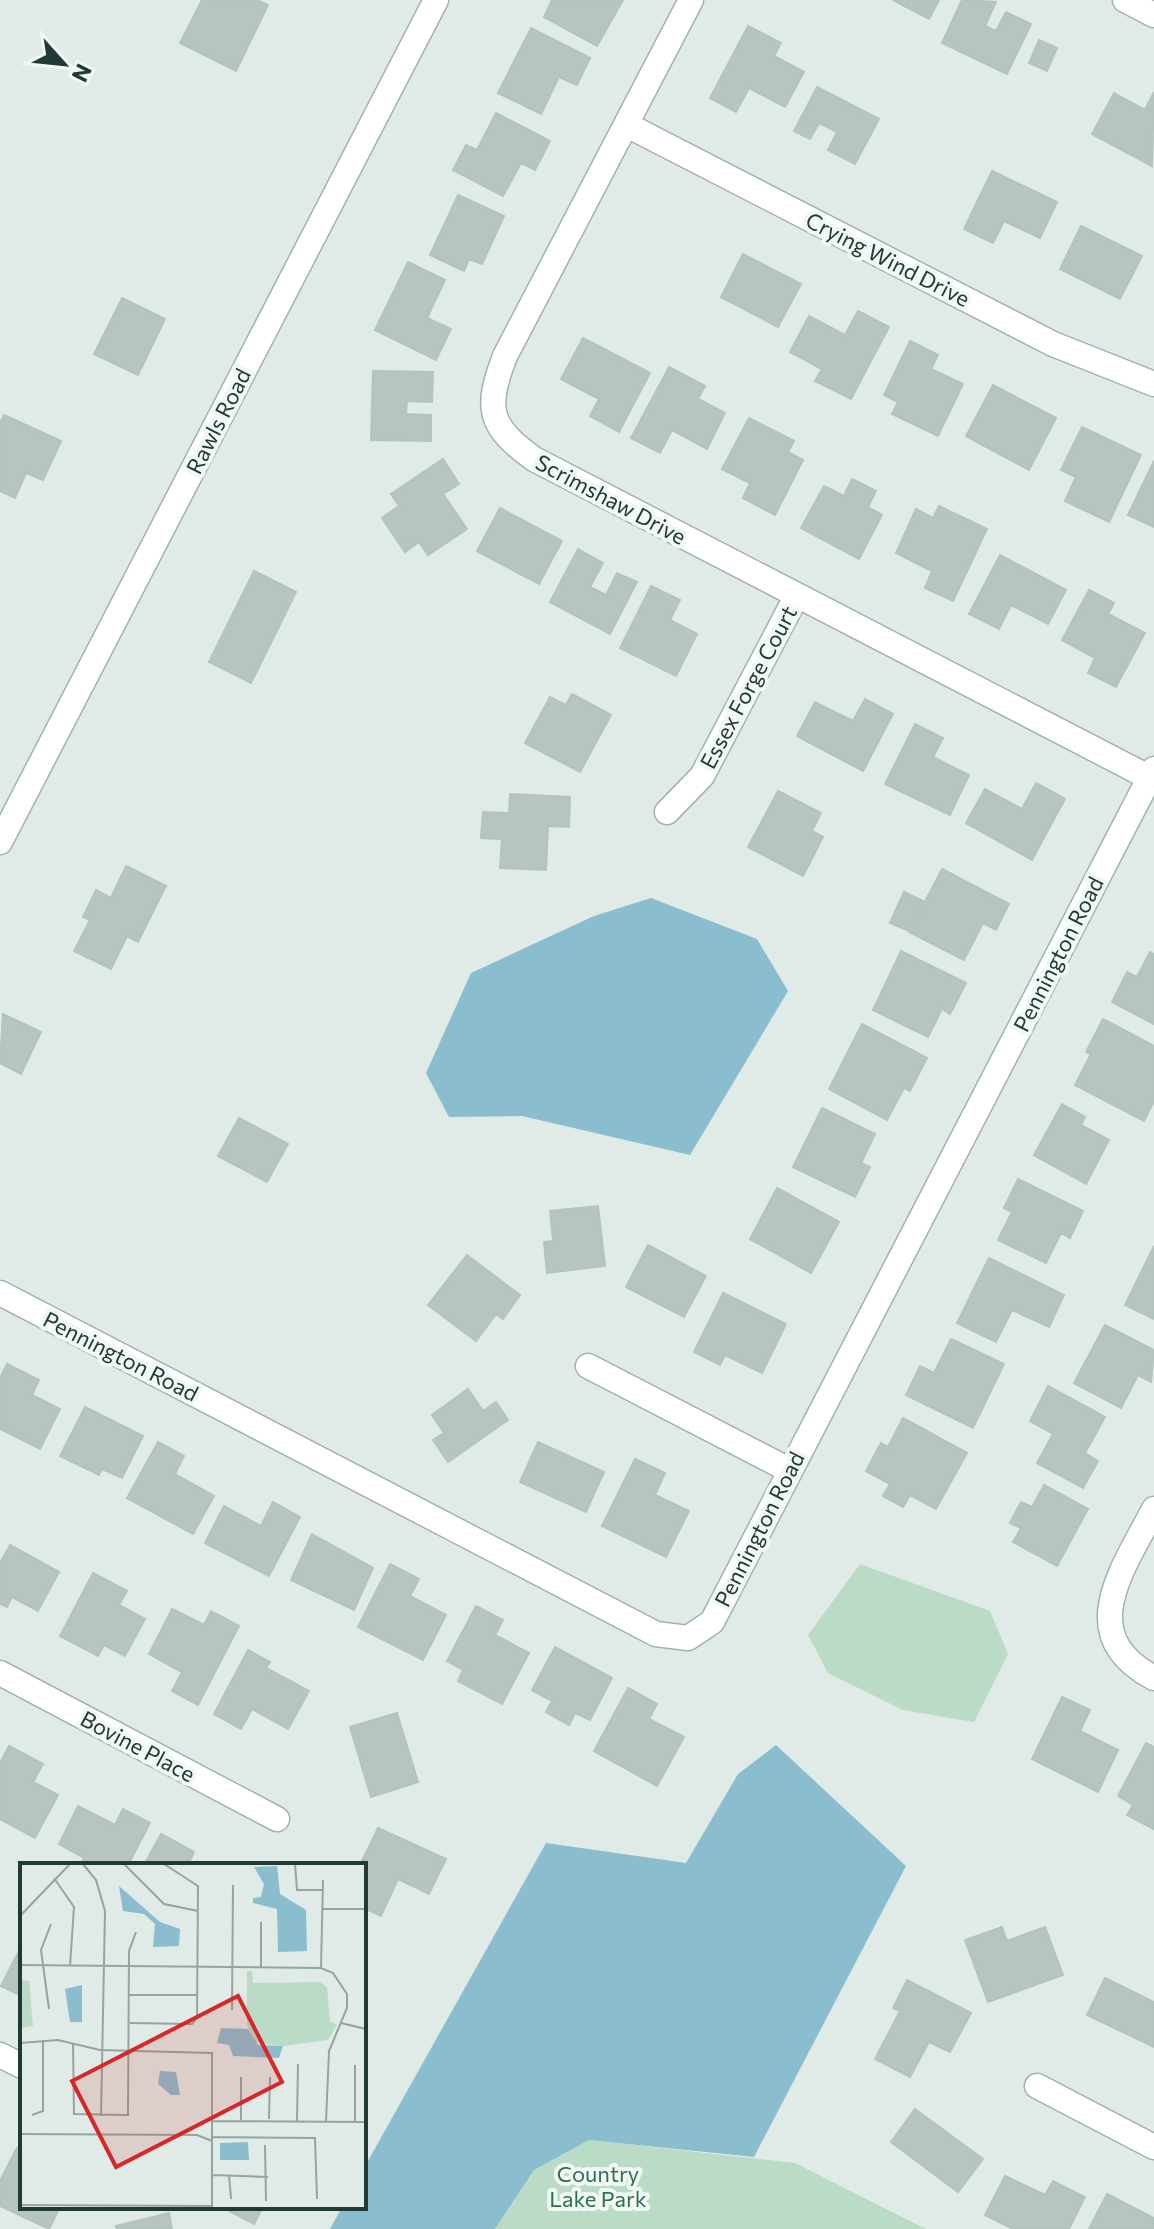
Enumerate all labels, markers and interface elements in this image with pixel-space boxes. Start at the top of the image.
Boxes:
north arrow [24,24,104,104]
text: N [66,60,98,87]
street label: Crying Wind Drive [801,206,975,312]
street label: Rawls Road [180,364,256,478]
street label: Scrimshaw Drive [531,448,691,550]
street label: Essex Forge Court [694,601,802,773]
street label: Pennington Road [1007,872,1109,1036]
street label: Pennington Road [39,1305,203,1407]
street label: Pennington Road [708,1447,810,1611]
street label: Bovine Place [76,1705,200,1787]
inset map [20,1863,366,2209]
park label: Country Lake Park [549,2160,647,2212]

